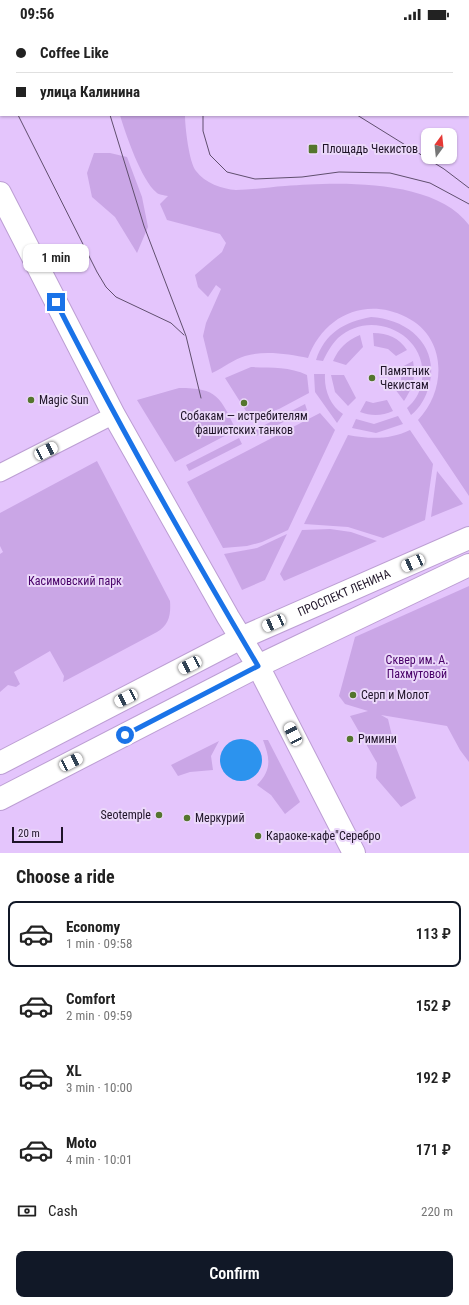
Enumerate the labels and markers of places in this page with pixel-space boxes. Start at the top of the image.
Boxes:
place label: Площадь Чекистов [322,142,418,156]
marker: Площадь Чекистов [307,143,319,155]
place label: Памятник Чекистам [380,364,430,392]
marker: Памятник Чекистам [367,373,377,383]
place label: Magic Sun [39,393,89,407]
marker: Magic Sun [26,395,36,405]
marker: Собакам — истребителям фашистских танков [239,398,249,408]
place label: Собакам — истребителям фашистских танков [180,409,308,437]
place label: Серп и Молот [361,688,429,702]
marker: Серп и Молот [348,690,358,700]
place label: Римини [358,732,397,746]
marker: Римини [345,734,355,744]
place label: Seotemple [101,808,151,822]
marker: Seotemple [154,810,164,820]
place label: Меркурий [195,811,245,825]
marker: Меркурий [182,813,192,823]
place label: Караоке-кафе"Серебро [266,829,381,843]
marker: Караоке-кафе"Серебро [253,831,263,841]

